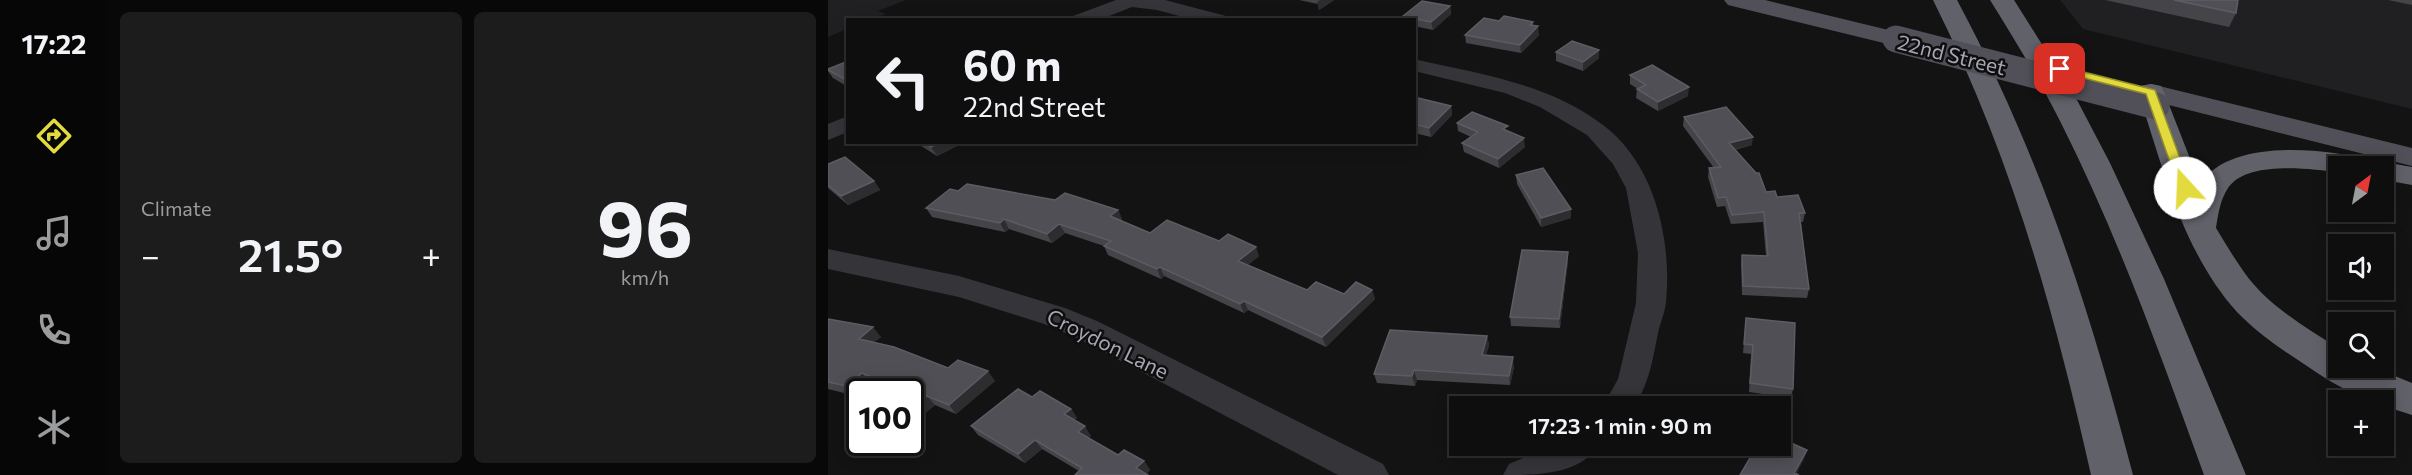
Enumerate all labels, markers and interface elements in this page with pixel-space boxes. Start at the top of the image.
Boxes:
text: 17:22 [22,27,86,60]
street label: 22nd Street [1895,28,2009,80]
text: 60 m [963,38,1062,90]
icon: left [864,42,942,120]
pin [2034,43,2085,94]
icon: arrive [2043,52,2076,85]
text: 22nd Street [963,90,1106,123]
icon: directions [33,115,75,157]
position arrow [2153,156,2217,220]
north arrow [2328,156,2394,222]
map controls [2328,156,2394,456]
text: 96 [597,178,693,273]
text: Climate [141,196,211,220]
icon: music [33,212,75,254]
text: 21.5° [238,226,343,281]
text: − [141,234,160,275]
text: + [422,234,441,275]
button: sound [2328,234,2394,300]
text: km/h [621,265,669,289]
street label: Croydon Lane [1043,303,1173,383]
icon: phone [33,309,75,351]
button: search [2328,312,2394,378]
speed limit sign: 100 [846,378,924,456]
button: + [2328,390,2394,456]
icon: climate [33,406,75,448]
text: 17:23 · 1 min · 90 m [1528,412,1712,439]

